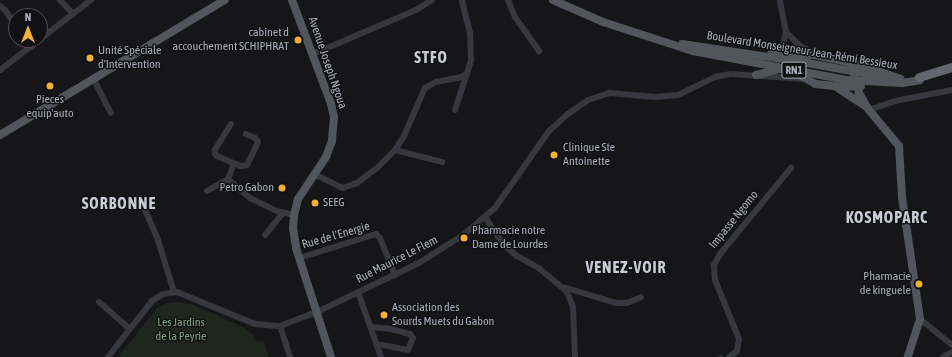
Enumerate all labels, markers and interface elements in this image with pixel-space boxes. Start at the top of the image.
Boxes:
north arrow [8,8,48,48]
text: N [25,11,31,23]
street label: Avenue Joseph Ngoua [305,15,349,111]
place label: cabinet d accouchement SCHIPHRAT [172,26,289,54]
street label: Boulevard Monseigneur Jean-Rémi Bessieux [706,29,898,73]
marker: cabinet d accouchement SCHIPHRAT [292,34,304,46]
place label: Unité Spéciale d'Intervention [98,44,161,72]
district label: STFO [414,47,448,67]
marker: Unité Spéciale d'Intervention [85,53,95,63]
road number: RN1 [781,61,807,79]
marker: Pieces equip'auto [45,81,55,91]
place label: Pieces equip'auto [26,93,74,121]
place label: Clinique Ste Antoinette [563,141,615,169]
marker: Clinique Ste Antoinette [548,149,560,161]
place label: Petro Gabon [219,181,274,195]
marker: Petro Gabon [277,183,287,193]
street label: Impasse Ngomo [706,188,762,252]
district label: SORBONNE [82,193,156,213]
place label: SEEG [323,196,345,210]
marker: SEEG [310,198,320,208]
district label: KOSMOPARC [846,207,928,227]
street label: Rue de l'Energie [300,219,372,253]
place label: Pharmacie notre Dame de Lourdes [472,224,548,252]
street label: Rue Maurice Le Flem [354,233,440,287]
marker: Pharmacie notre Dame de Lourdes [459,233,469,243]
district label: VENEZ-VOIR [585,257,667,277]
place label: Pharmacie de kinguele [860,270,911,298]
marker: Pharmacie de kinguele [914,279,924,289]
place label: Association des Sourds Muets du Gabon [392,301,494,329]
marker: Association des Sourds Muets du Gabon [379,310,389,320]
park label: Les Jardins de la Peyrie [156,316,206,344]

